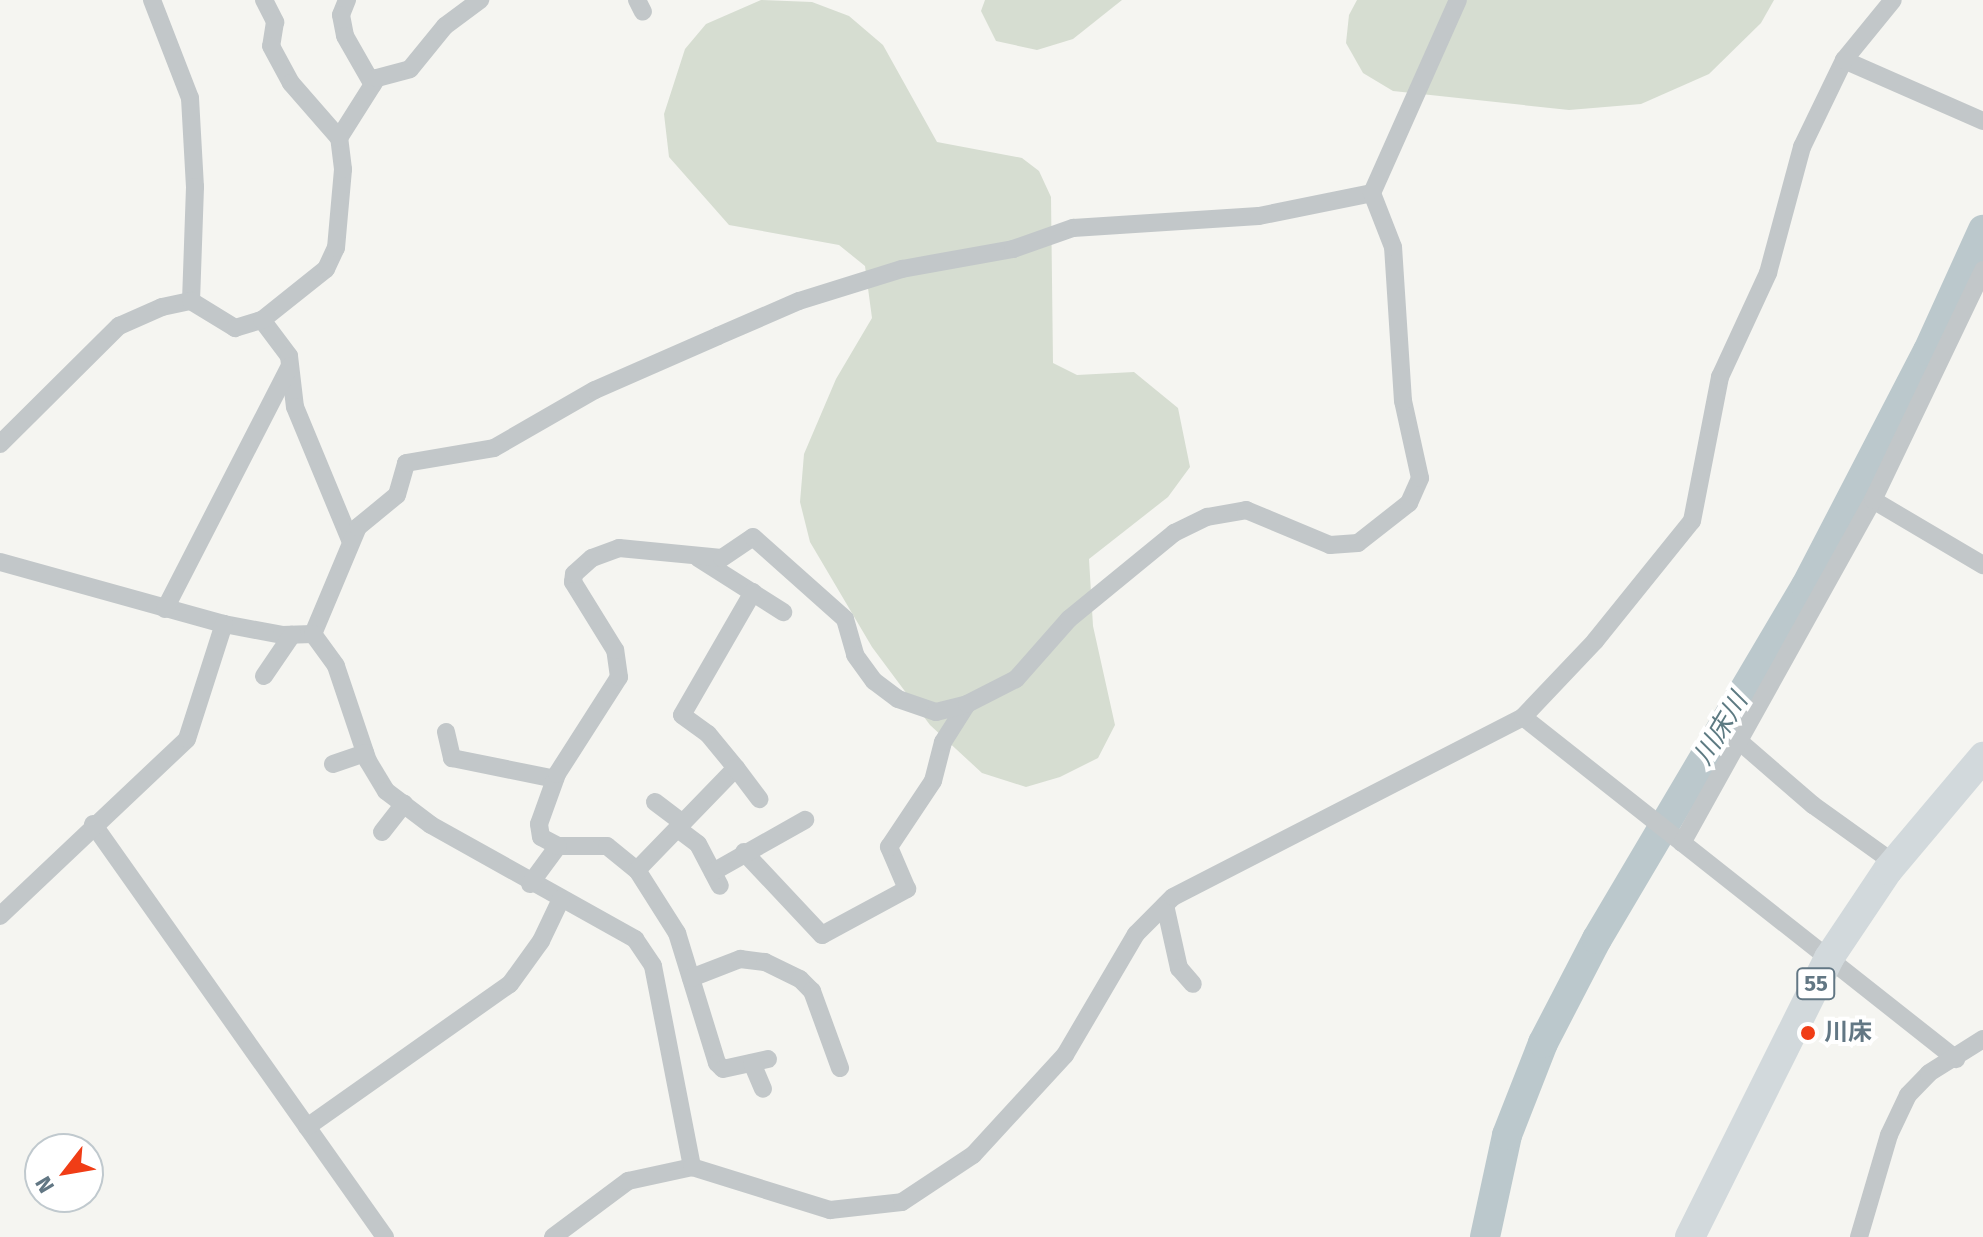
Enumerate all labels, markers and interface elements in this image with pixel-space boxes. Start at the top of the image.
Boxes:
water label: 川床川 [1688,688,1754,770]
road number: 55 [1796,966,1836,1002]
place label: 川床 [1824,1019,1872,1047]
marker: 川床 [1799,1024,1817,1042]
north arrow [24,1133,104,1213]
text: N [29,1171,60,1198]

